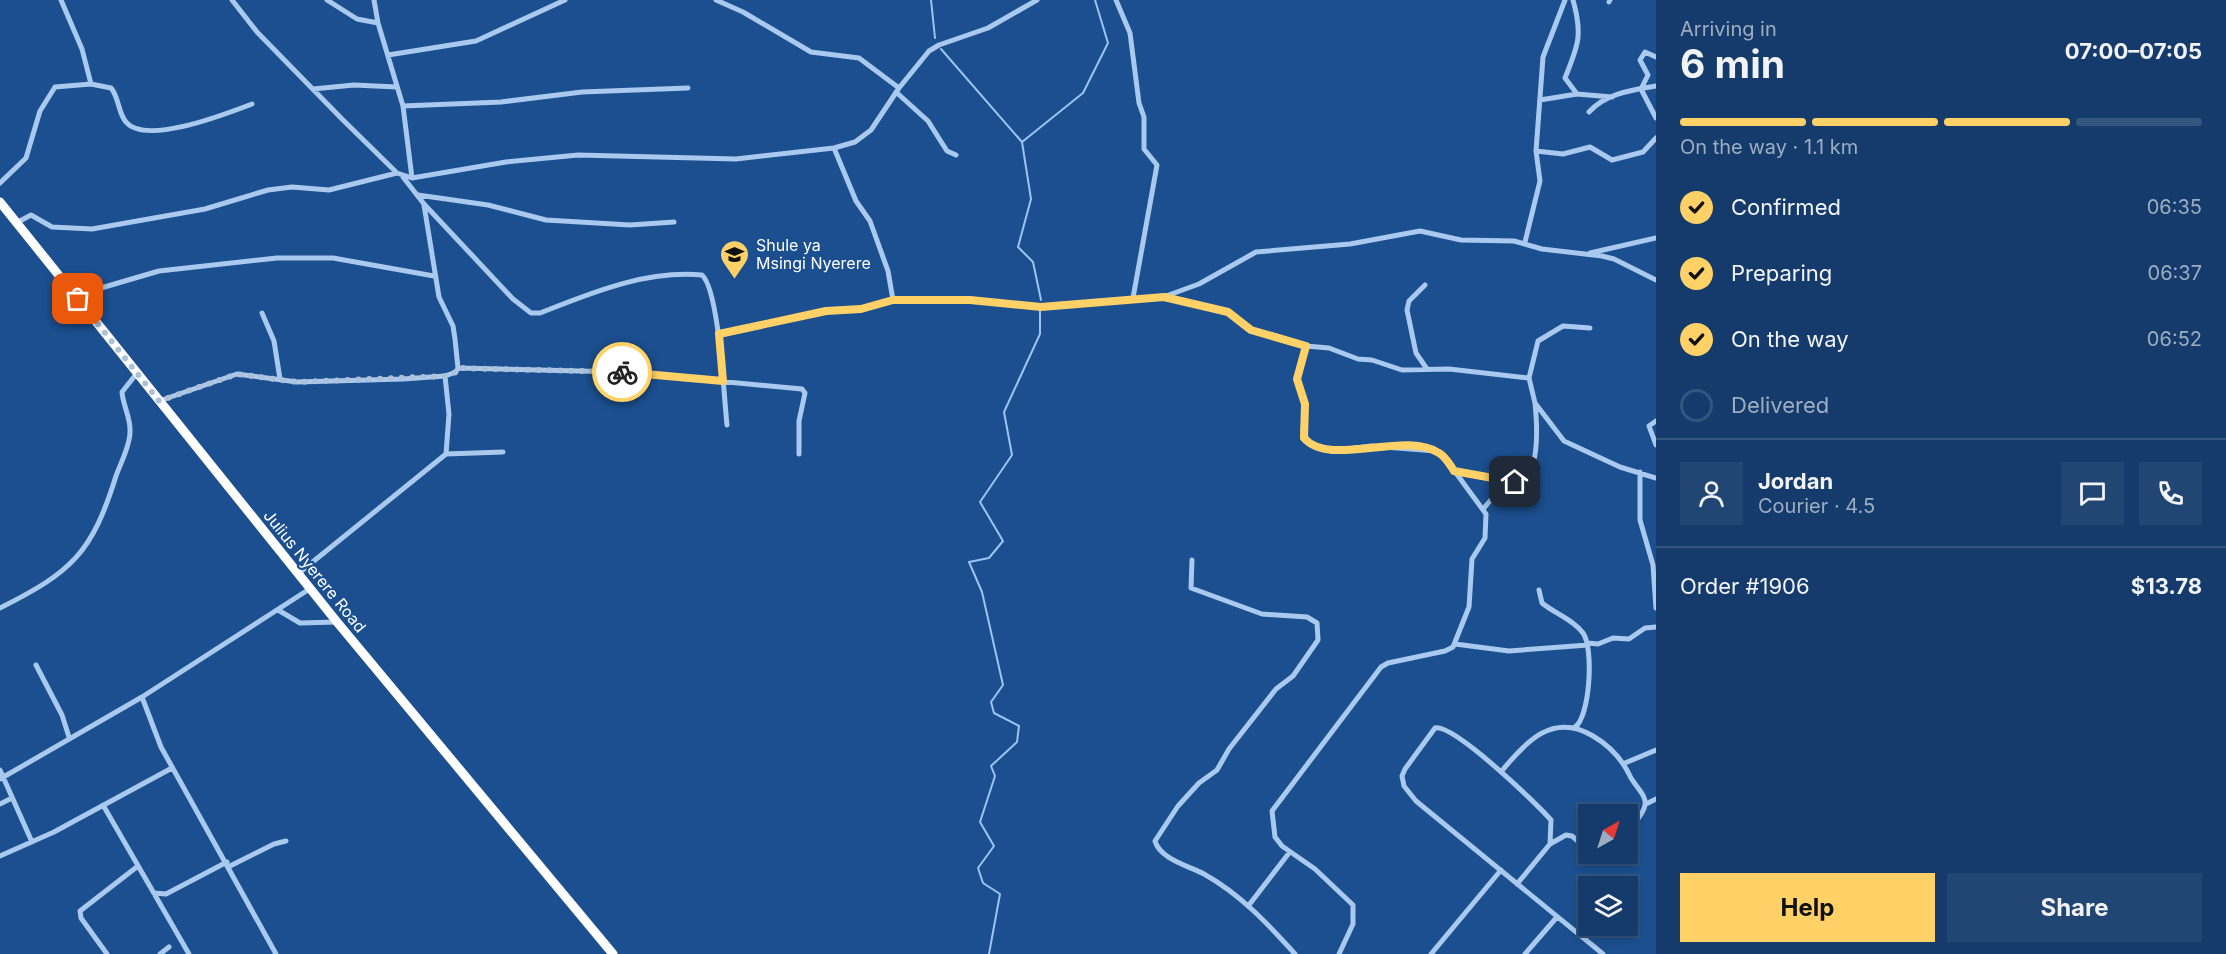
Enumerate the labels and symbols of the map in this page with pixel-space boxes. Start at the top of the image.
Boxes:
place label: Shule ya Msingi Nyerere [756,235,871,273]
school or university icon: Shule ya Msingi Nyerere [719,238,751,280]
pin [52,273,103,324]
courier [592,342,652,402]
pin [1489,456,1540,507]
street label: Julius Nyerere Road [259,506,371,636]
north arrow [1578,804,1638,864]

